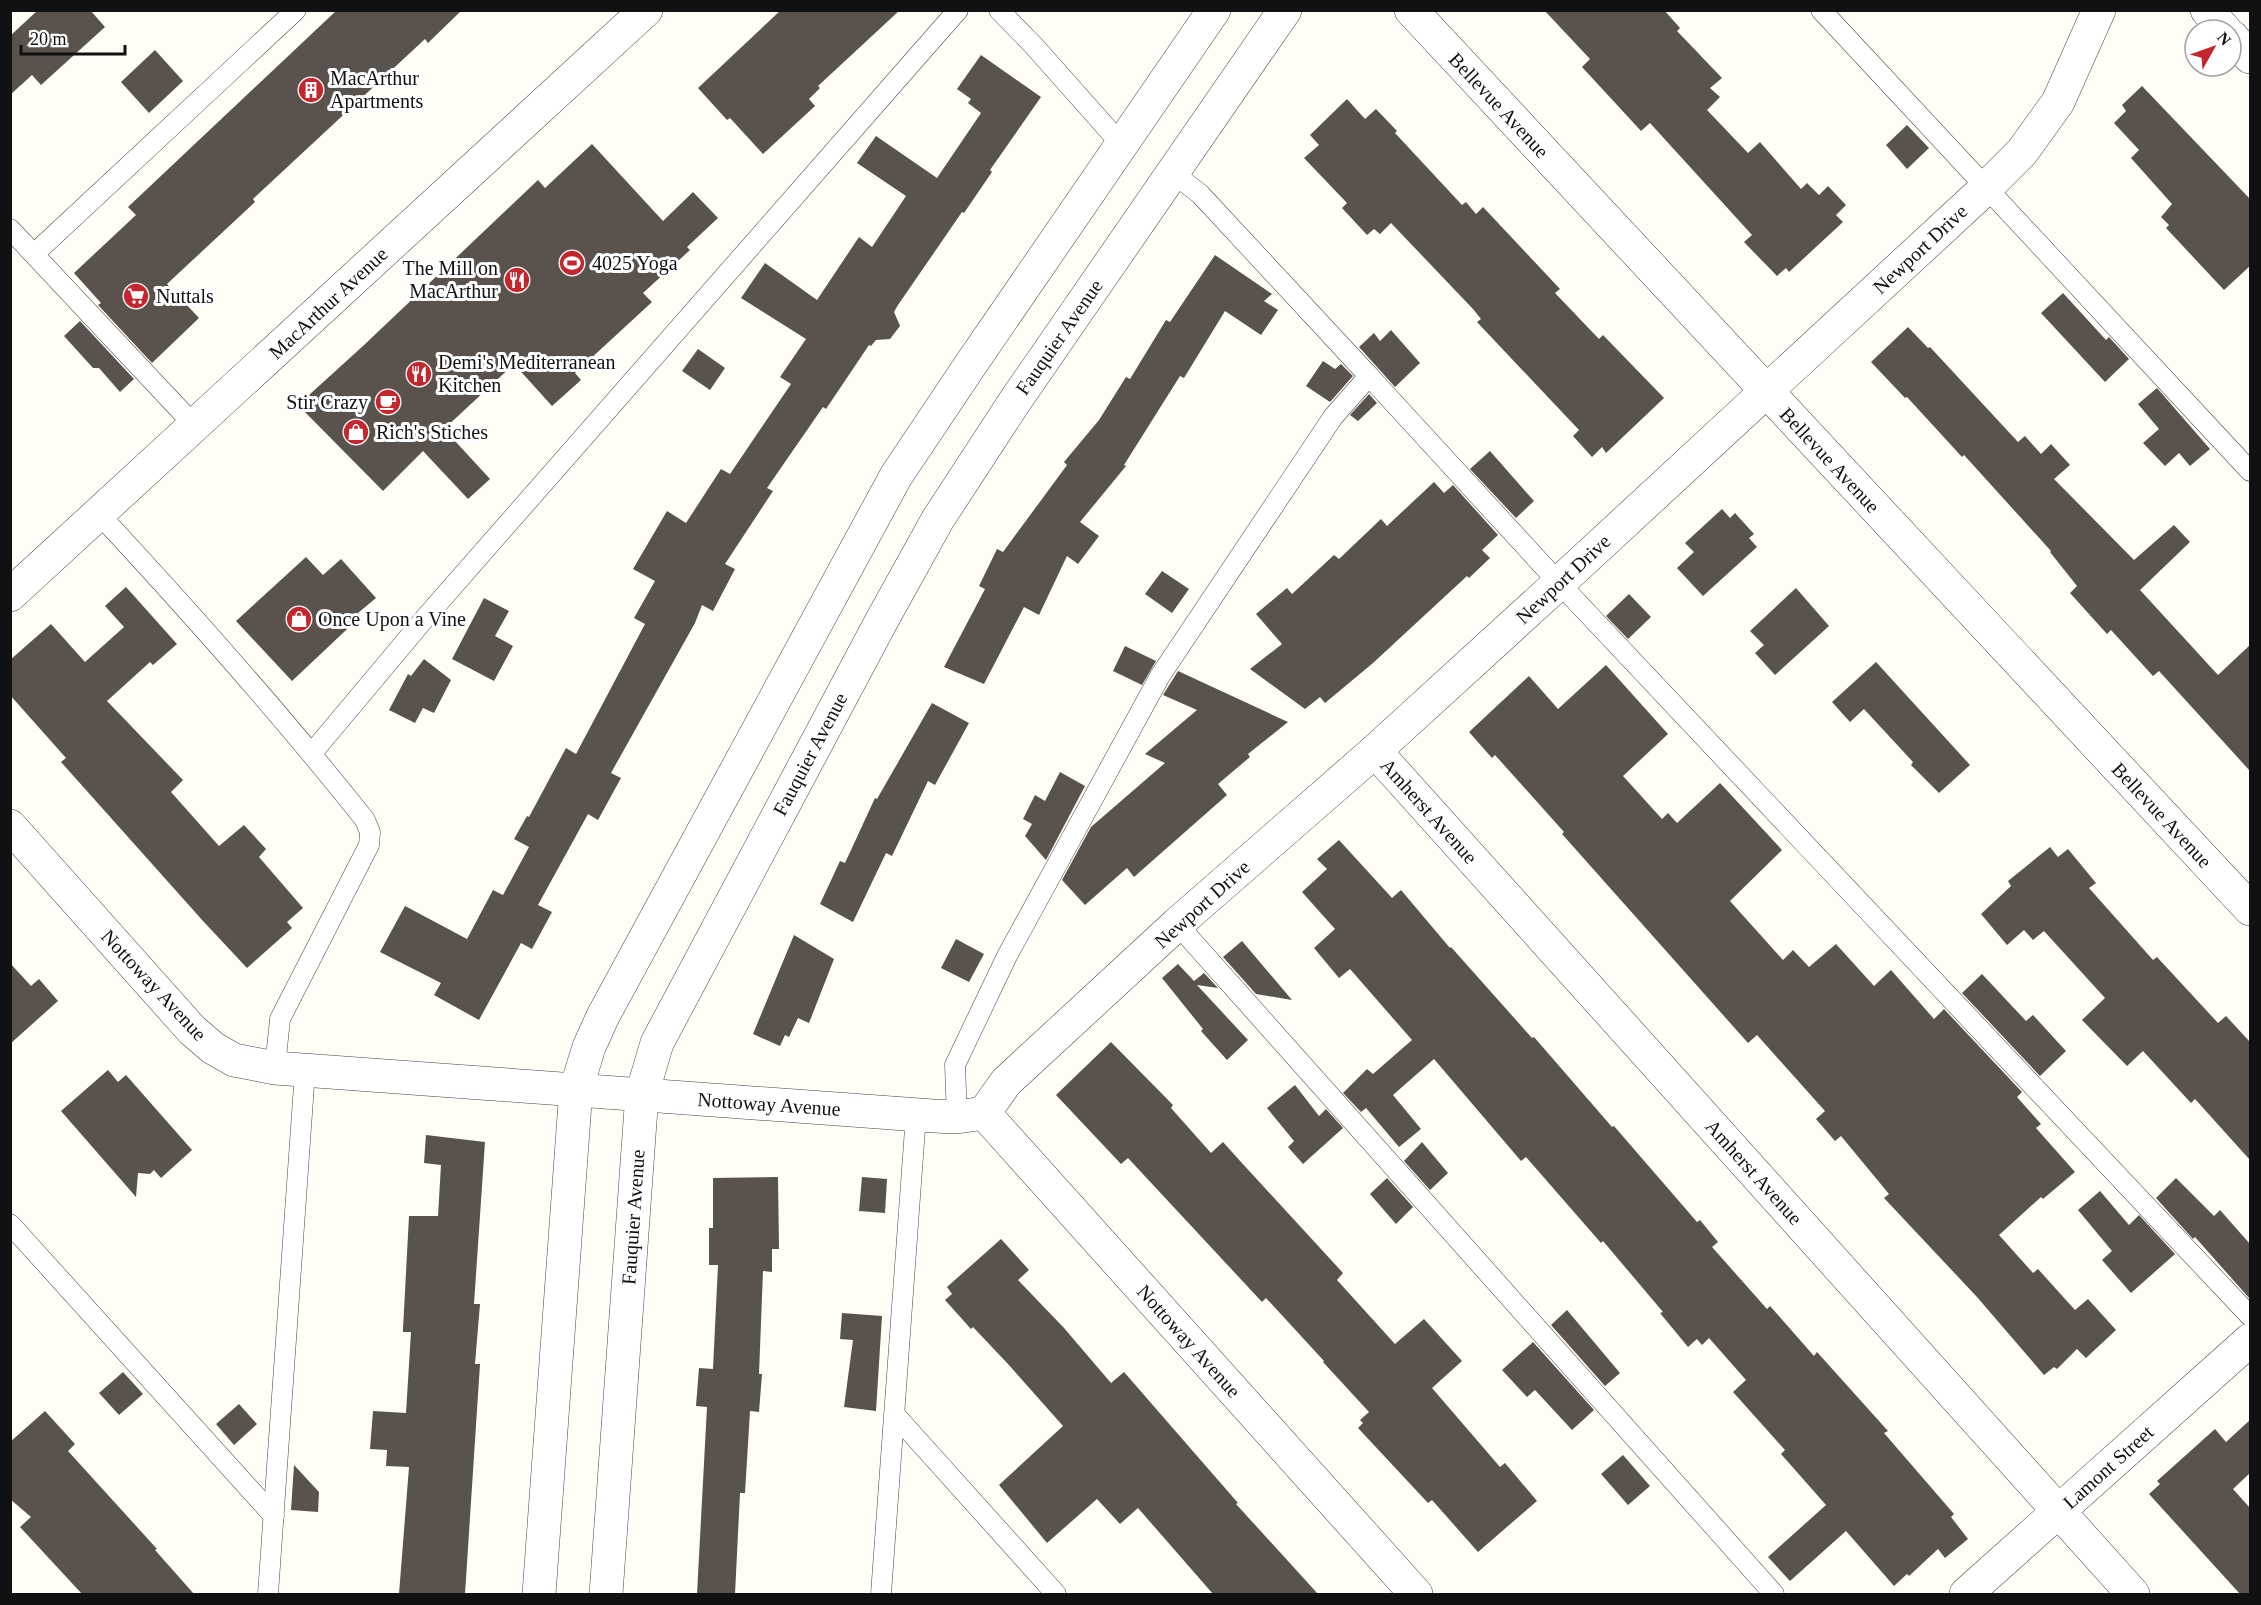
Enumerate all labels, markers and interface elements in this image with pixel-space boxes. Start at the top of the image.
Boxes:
scale bar [21,18,124,56]
north arrow [2183,18,2243,78]
text: 20 m [30,29,67,49]
text: N [2214,29,2235,49]
street label: Bellevue Avenue [1445,48,1553,162]
place label: MacArthur Apartments [330,67,424,113]
building icon: MacArthur Apartments [296,75,326,105]
street label: Newport Drive [1868,200,1972,299]
street label: MacArthur Avenue [264,243,392,363]
sports icon: 4025 Yoga [557,248,587,278]
place label: 4025 Yoga [592,252,678,275]
place label: The Mill on MacArthur [402,257,498,302]
restaurant icon: The Mill on MacArthur [502,265,532,295]
street label: Fauquier Avenue [1011,275,1108,399]
supermarket icon: Nuttals [121,281,151,311]
place label: Nuttals [156,285,214,307]
place label: Demi's Mediterranean Kitchen [438,351,615,396]
restaurant icon: Demi's Mediterranean Kitchen [404,359,434,389]
cafe icon: Stir Crazy [373,387,403,417]
place label: Stir Crazy [286,391,368,414]
street label: Bellevue Avenue [1776,403,1884,517]
shop icon: Rich's Stiches [341,417,371,447]
place label: Rich's Stiches [376,421,488,443]
street label: Newport Drive [1511,530,1615,629]
shop icon: Once Upon a Vine [284,604,314,634]
place label: Once Upon a Vine [318,608,466,631]
street label: Fauquier Avenue [768,689,853,820]
street label: Amherst Avenue [1376,754,1482,868]
street label: Bellevue Avenue [2108,758,2216,872]
street label: Newport Drive [1150,855,1255,953]
street label: Nottoway Avenue [96,925,211,1046]
street label: Nottoway Avenue [697,1088,841,1121]
street label: Amherst Avenue [1701,1115,1807,1229]
street label: Fauquier Avenue [617,1148,650,1286]
street label: Nottoway Avenue [1132,1280,1245,1402]
street label: Lamont Street [2058,1420,2158,1513]

